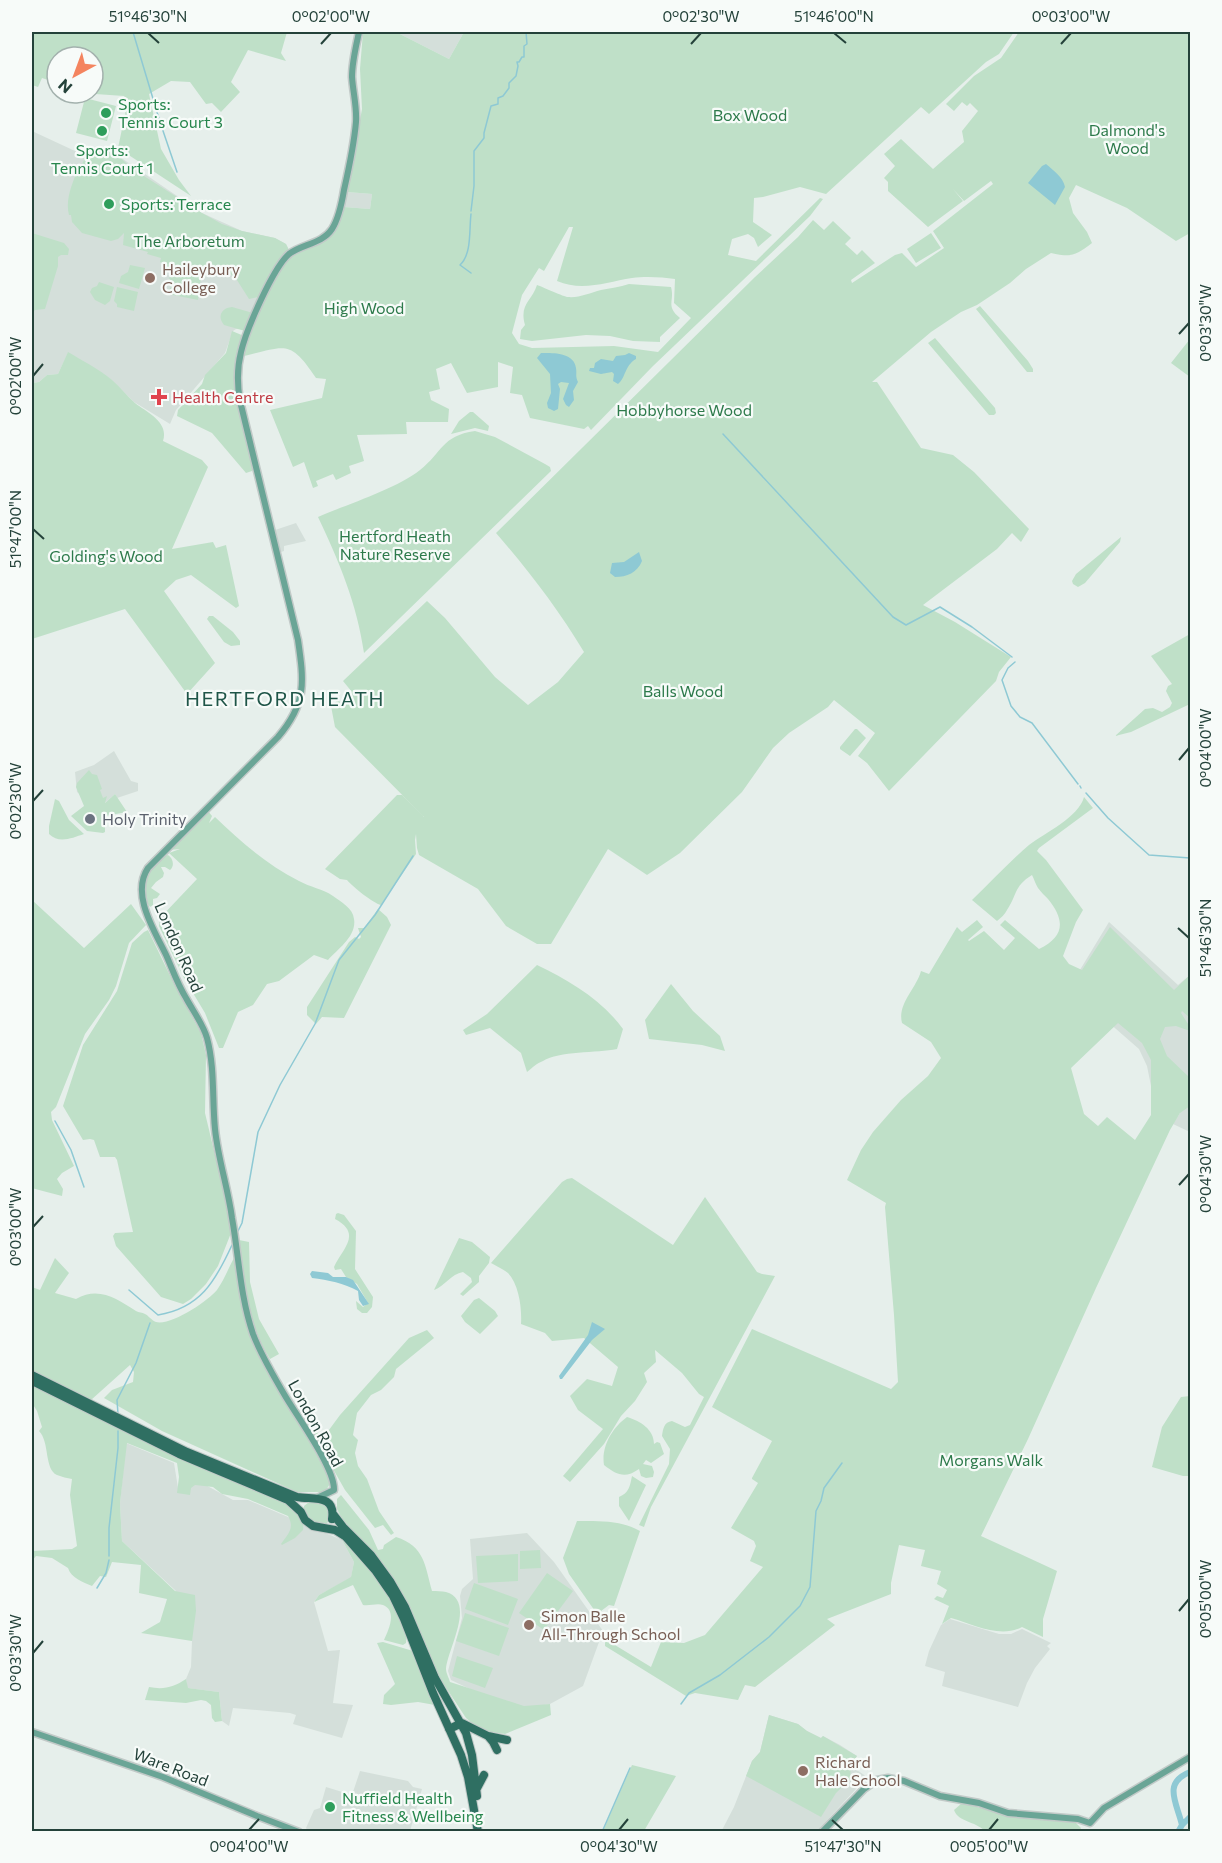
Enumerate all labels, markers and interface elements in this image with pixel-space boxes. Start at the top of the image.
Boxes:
text: 51°46'30"N [109,7,187,25]
text: 0°02'00"W [292,7,370,25]
text: 0°02'30"W [662,7,740,25]
text: 51°46'00"N [794,7,874,25]
text: 0°03'00"W [1032,7,1110,25]
north arrow [45,45,105,105]
text: N [54,76,76,98]
place label: Sports: Tennis Court 3 [118,94,223,131]
park label: Box Wood [713,105,787,124]
marker: Sports: Tennis Court 3 [99,106,113,120]
park label: Dalmond's Wood [1089,120,1165,157]
marker: Sports: Tennis Court 1 [95,124,109,138]
place label: Sports: Tennis Court 1 [51,140,153,177]
place label: Sports: Terrace [121,194,231,213]
marker: Sports: Terrace [102,197,116,211]
park label: The Arboretum [133,231,245,250]
place label: Haileybury College [162,259,240,296]
marker: Haileybury College [143,271,157,285]
text: 0°03'30"W [1196,284,1214,362]
park label: High Wood [324,298,404,317]
text: 0°02'00"W [6,337,24,415]
place label: Health Centre [172,387,273,406]
marker: Health Centre [150,388,168,406]
park label: Hobbyhorse Wood [616,400,752,419]
text: 51°47'00"N [6,490,24,568]
park label: Hertford Heath Nature Reserve [339,526,451,563]
park label: Golding's Wood [49,546,163,565]
park label: Balls Wood [643,681,723,700]
district label: HERTFORD HEATH [185,686,385,710]
text: 0°04'00"W [1196,708,1214,788]
text: 0°02'30"W [6,762,24,840]
place label: Holy Trinity [102,809,187,828]
marker: Holy Trinity [83,812,97,826]
street label: London Road [151,899,208,995]
text: 51°46'30"N [1196,899,1214,977]
text: 0°04'30"W [1196,1135,1214,1213]
text: 0°03'00"W [6,1188,24,1266]
street label: London Road [285,1376,348,1469]
park label: Morgans Walk [939,1450,1043,1469]
text: 0°05'00"W [1196,1560,1214,1638]
place label: Simon Balle All-Through School [541,1606,681,1643]
text: 0°03'30"W [6,1614,24,1692]
marker: Simon Balle All-Through School [522,1618,536,1632]
street label: Ware Road [131,1744,211,1790]
place label: Richard Hale School [815,1752,901,1789]
marker: Richard Hale School [796,1764,810,1778]
place label: Nuffield Health Fitness & Wellbeing [342,1788,484,1825]
marker: Nuffield Health Fitness & Wellbeing [323,1800,337,1814]
text: 0°04'00"W [209,1837,289,1855]
text: 0°04'30"W [580,1837,658,1855]
text: 51°47'30"N [804,1837,882,1855]
text: 0°05'00"W [950,1837,1028,1855]

